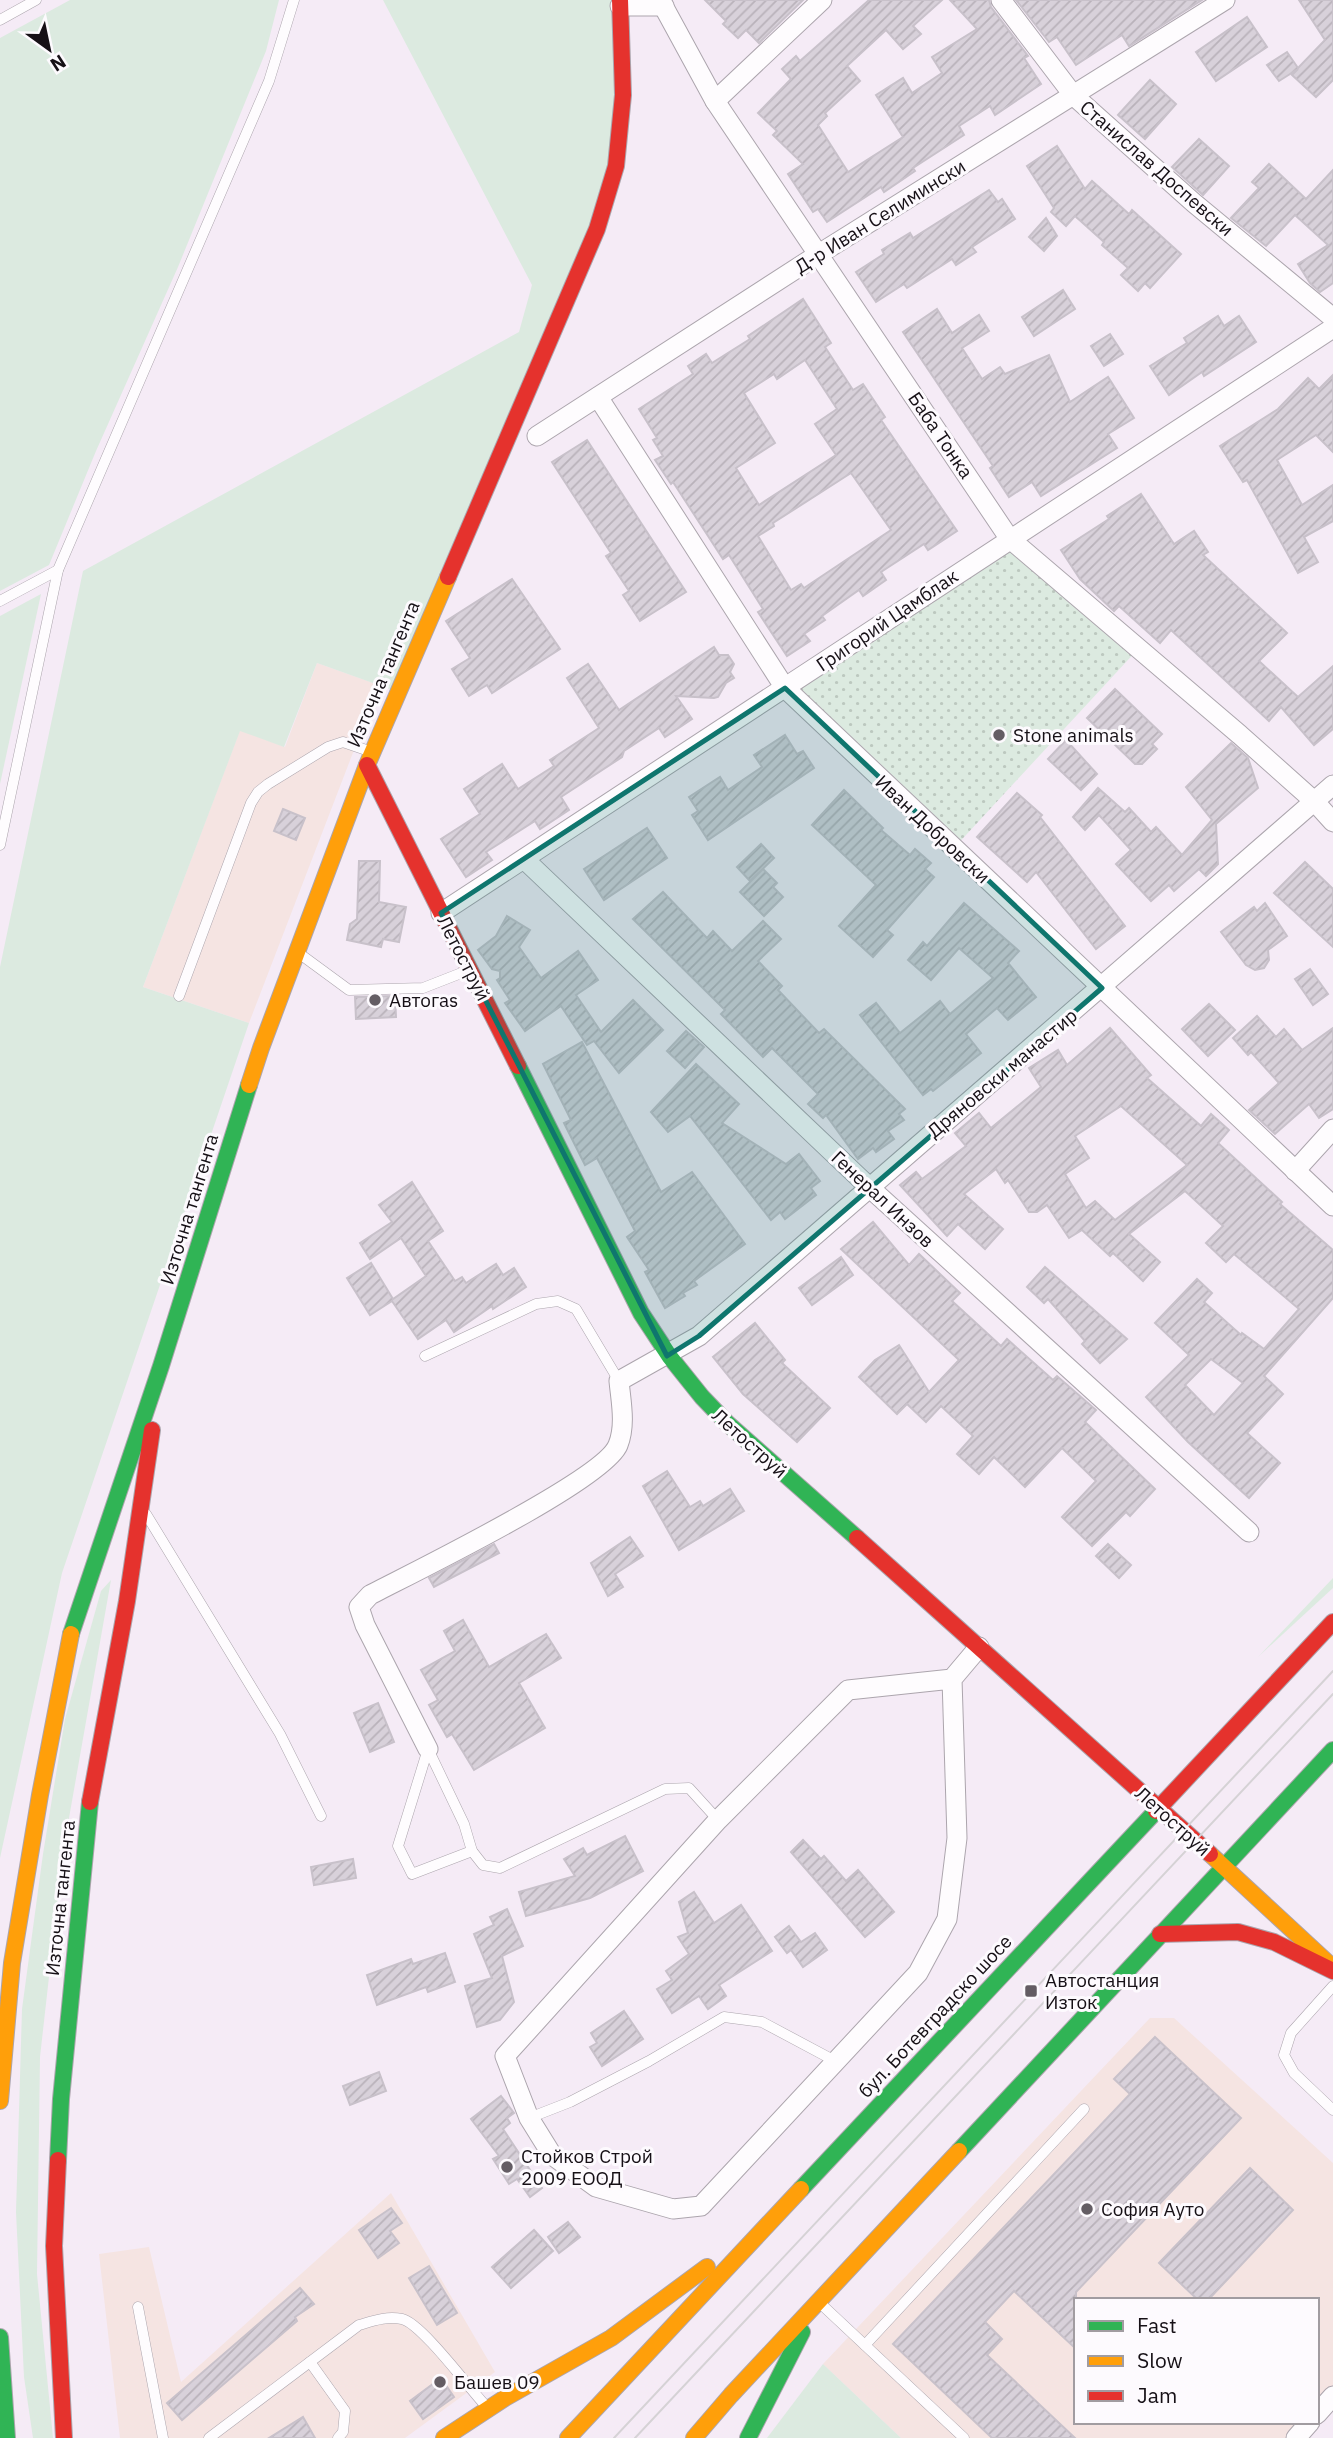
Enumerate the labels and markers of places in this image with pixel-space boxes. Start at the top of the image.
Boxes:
place label: Stone animals [1013,723,1134,747]
marker: Stone animals [991,727,1007,743]
place label: Автогаѕ [389,988,458,1012]
marker: Автогаѕ [367,992,383,1008]
place label: Автостанция Изток [1045,1968,1159,2014]
marker: Автостанция Изток [1023,1983,1039,1999]
place label: Стойков Строй 2009 ЕООД [521,2144,653,2190]
marker: Стойков Строй 2009 ЕООД [499,2159,515,2175]
place label: София Ауто [1101,2197,1204,2221]
marker: София Ауто [1079,2201,1095,2217]
place label: Башев 09 [454,2370,540,2394]
marker: Башев 09 [432,2374,448,2390]

